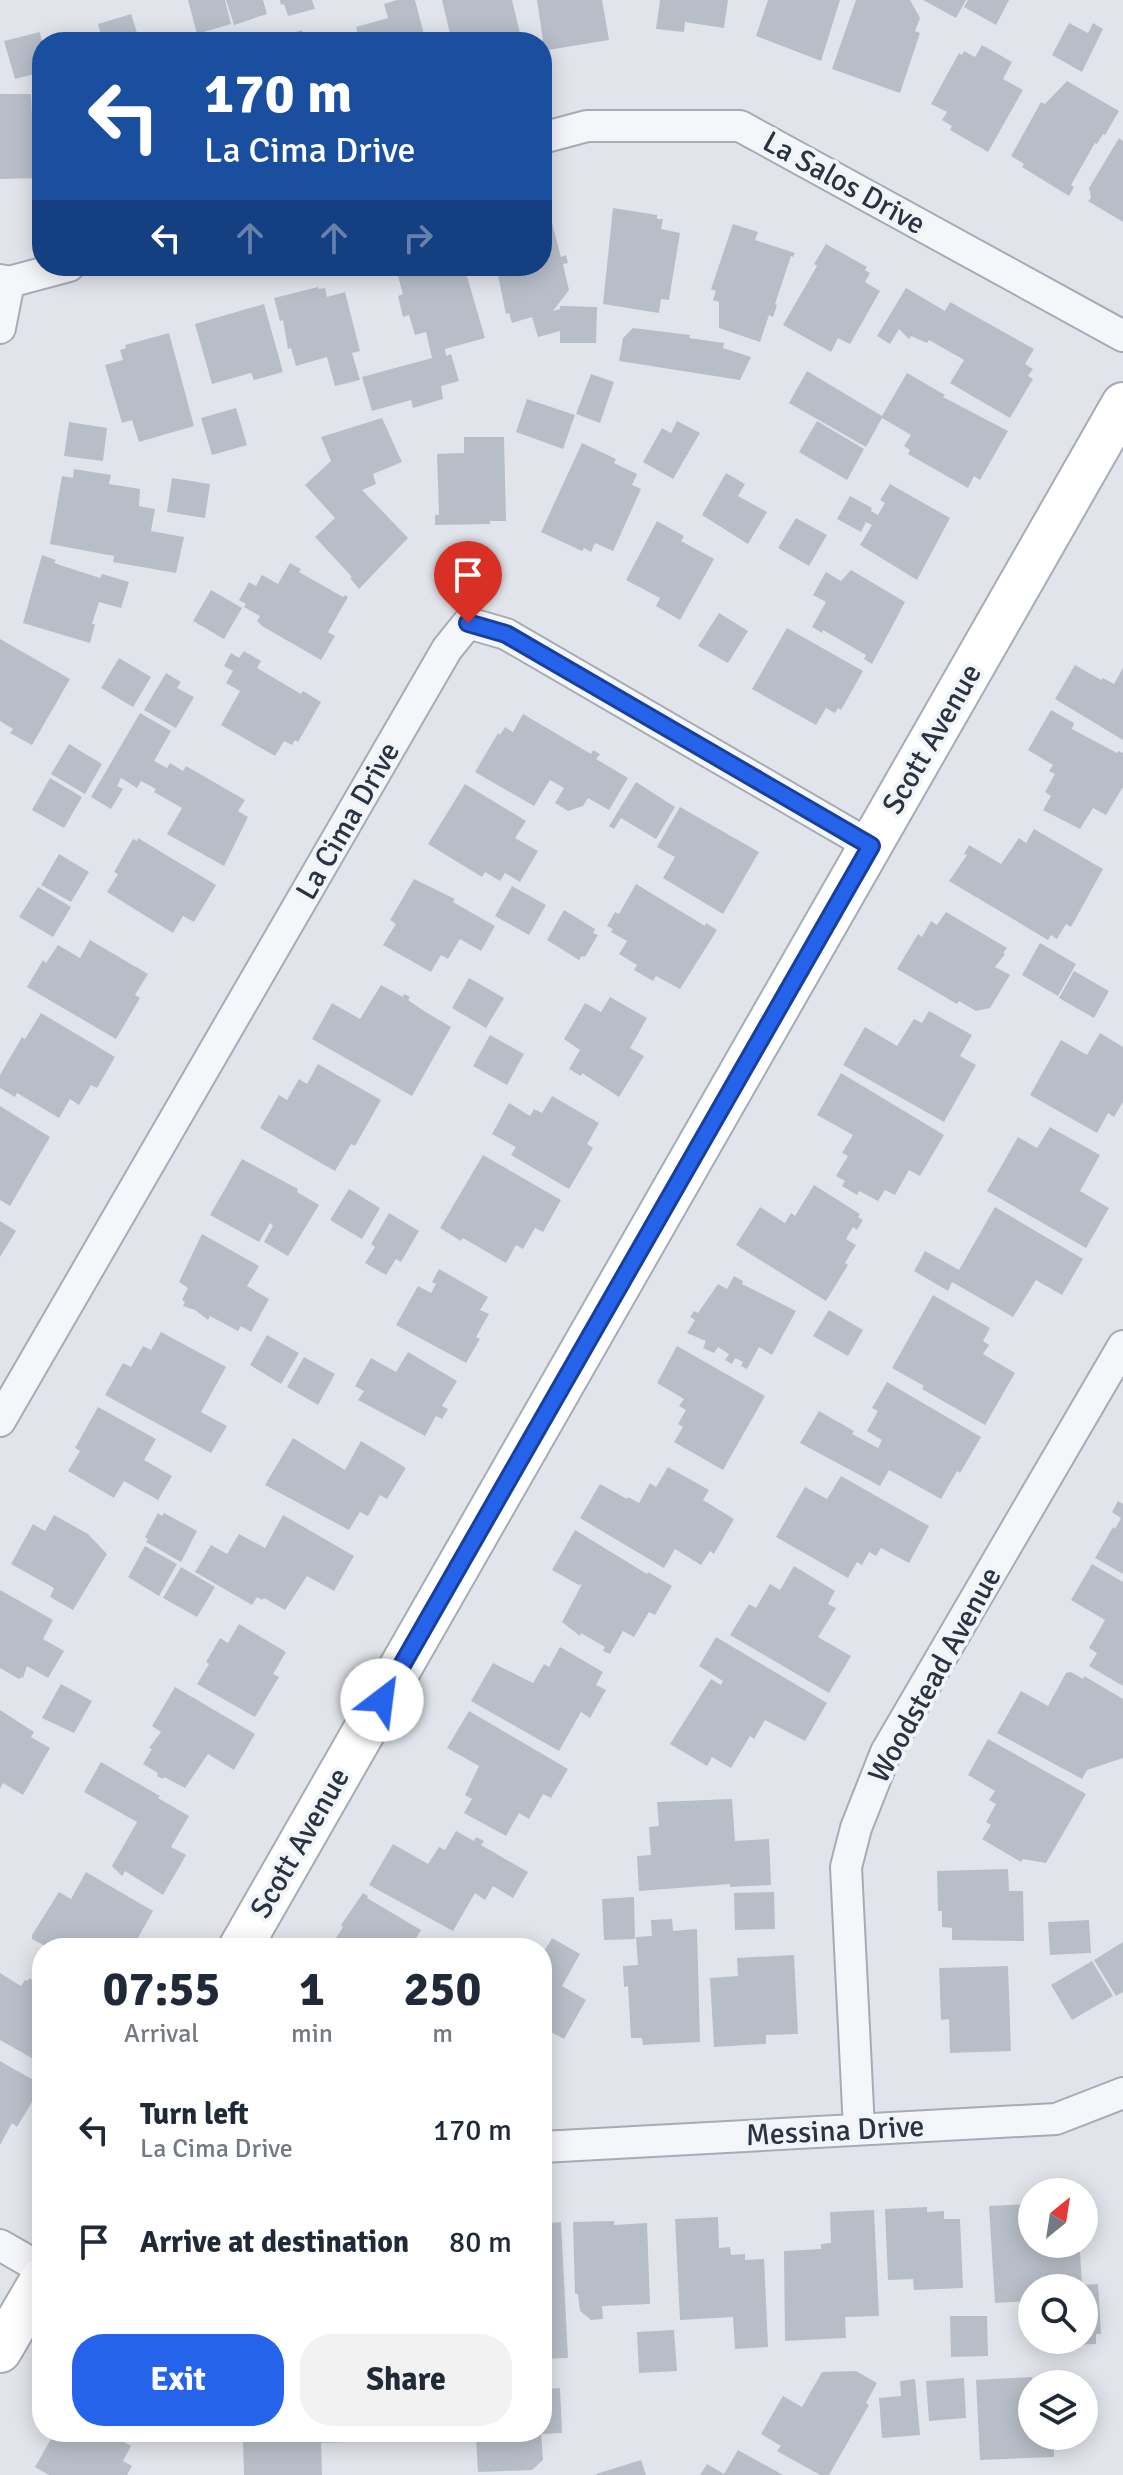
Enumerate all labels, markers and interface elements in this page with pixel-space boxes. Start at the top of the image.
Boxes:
text: 170 m [204,59,352,128]
icon: left [72,64,176,168]
street label: La Salos Drive [756,123,932,243]
text: La Cima Drive [204,128,415,173]
icon: left [144,216,188,260]
icon: ahead [228,216,272,260]
icon: ahead [312,216,356,260]
icon: right [396,216,440,260]
pin [434,541,502,623]
icon: arrive [446,553,490,597]
street label: Scott Avenue [874,657,990,821]
street label: La Cima Drive [288,735,408,907]
street label: Woodstead Avenue [860,1561,1010,1789]
position arrow [340,1658,424,1742]
street label: Scott Avenue [242,1761,358,1925]
text: 07:55 [103,1960,220,2019]
text: 1 [299,1960,325,2019]
text: 250 [404,1960,481,2019]
text: Arrival [124,2018,199,2050]
text: min [291,2018,333,2050]
text: m [432,2018,453,2050]
text: Turn left [140,2096,249,2133]
icon: left [72,2108,116,2152]
street label: Messina Drive [745,2108,925,2154]
text: 170 m [433,2112,512,2149]
text: La Cima Drive [140,2133,293,2165]
north arrow [1018,2178,1098,2258]
map controls [1018,2178,1098,2450]
icon: arrive [72,2220,116,2264]
text: Arrive at destination [140,2224,409,2261]
text: 80 m [449,2224,512,2261]
button: search [1018,2274,1098,2354]
button: Exit [72,2334,284,2426]
button: Share [300,2334,512,2426]
button: layers [1018,2370,1098,2450]

